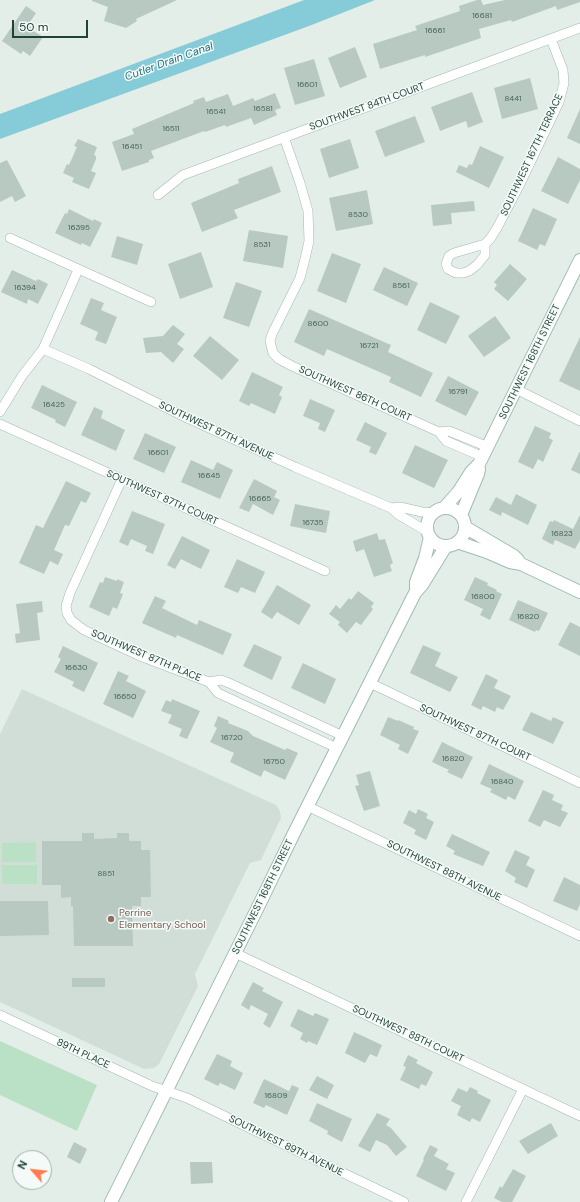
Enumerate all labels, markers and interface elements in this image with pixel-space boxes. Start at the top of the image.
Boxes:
house number: 16681 [472,11,492,21]
scale bar [14,12,90,38]
text: 50 m [19,19,48,35]
house number: 16661 [425,26,445,36]
water label: Cutler Drain Canal [123,40,215,84]
house number: 16601 [297,80,317,90]
street label: SOUTHWEST 84TH COURT [308,81,426,133]
street label: SOUTHWEST 167TH TERRACE [498,92,566,218]
house number: 8441 [504,94,522,104]
house number: 16581 [253,104,273,114]
house number: 16541 [206,107,226,117]
house number: 16511 [162,124,180,134]
house number: 16451 [122,142,142,152]
house number: 8530 [348,210,368,220]
house number: 16395 [68,223,90,233]
house number: 8531 [254,240,270,250]
house number: 8561 [392,281,410,291]
house number: 16394 [14,283,36,293]
street label: SOUTHWEST 168TH STREET [497,303,563,421]
house number: 8600 [308,319,328,329]
house number: 16721 [360,341,378,351]
street label: SOUTHWEST 86TH COURT [297,364,413,424]
house number: 16791 [449,387,467,397]
street label: SOUTHWEST 87TH AVENUE [157,399,275,463]
house number: 16425 [43,400,65,410]
house number: 16601 [148,448,168,458]
street label: SOUTHWEST 87TH COURT [104,468,220,528]
house number: 16645 [198,471,220,481]
house number: 16665 [249,494,271,504]
house number: 16735 [303,518,323,528]
house number: 16823 [551,529,573,539]
house number: 16800 [471,592,495,602]
house number: 16820 [517,612,539,622]
street label: SOUTHWEST 87TH PLACE [89,627,203,685]
house number: 16630 [65,663,87,673]
house number: 16650 [114,692,136,702]
street label: SOUTHWEST 87TH COURT [418,702,532,764]
house number: 16720 [221,733,243,743]
house number: 16820 [442,754,464,764]
house number: 16750 [263,757,285,767]
house number: 16840 [491,777,513,787]
street label: SOUTHWEST 168TH STREET [230,838,296,956]
street label: SOUTHWEST 88TH AVENUE [385,838,503,904]
house number: 8851 [97,869,115,879]
place label: Perrine Elementary School [119,907,206,930]
marker: Perrine Elementary School [106,914,116,924]
street label: SOUTHWEST 88TH COURT [350,1003,466,1065]
street label: 89TH PLACE [55,1037,111,1071]
house number: 16809 [265,1091,287,1101]
street label: SOUTHWEST 89TH AVENUE [227,1113,345,1179]
north arrow [12,1150,52,1190]
text: N [14,1158,30,1172]

